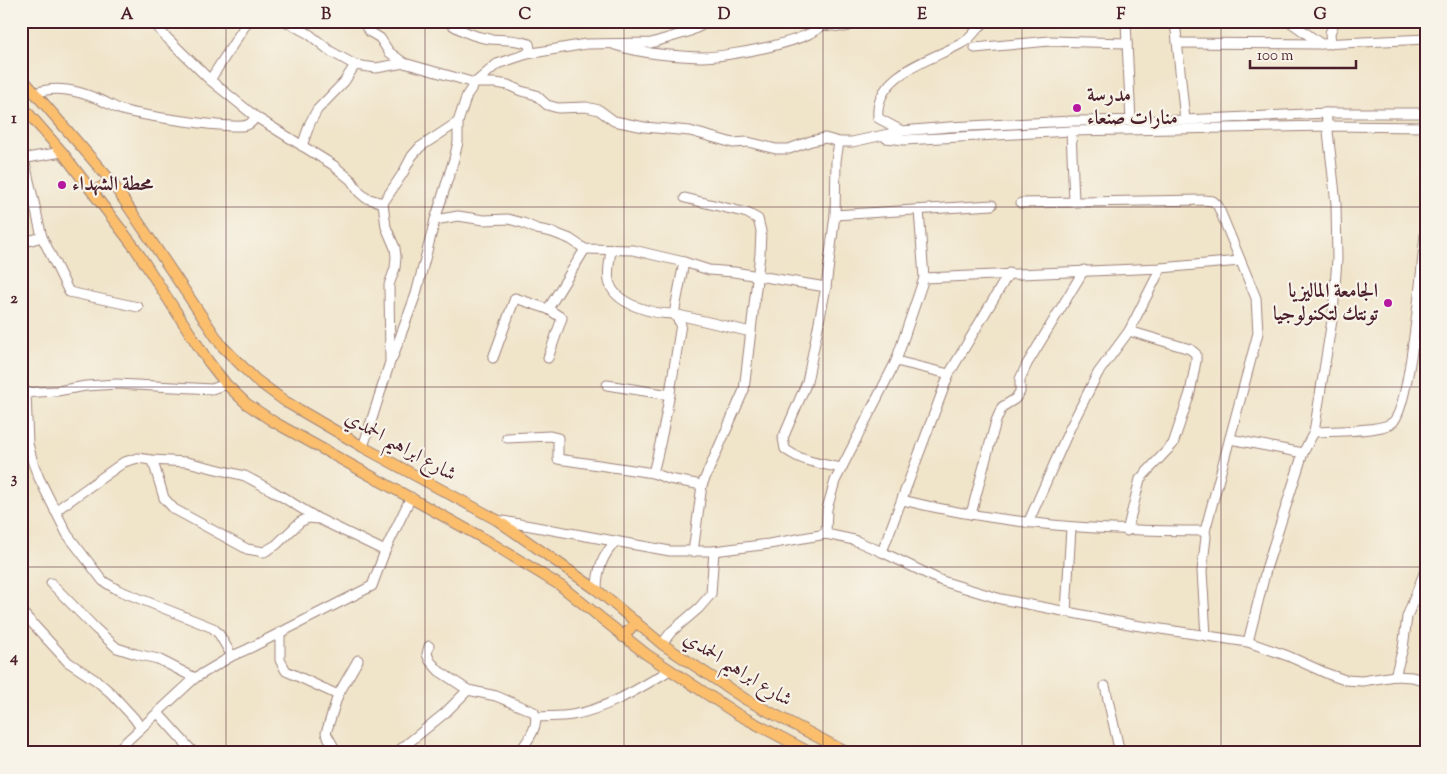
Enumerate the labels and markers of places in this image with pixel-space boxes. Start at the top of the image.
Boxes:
place label: مدرسة منارات صنعاء [1087,82,1178,134]
marker: مدرسة منارات صنعاء [1071,102,1083,114]
place label: محطة الشهداء [72,171,154,200]
marker: محطة الشهداء [56,179,68,191]
place label: الجامعة الماليزيا تونتك لتكنولوجيا [1273,278,1379,330]
marker: الجامعة الماليزيا تونتك لتكنولوجيا [1382,297,1394,309]

